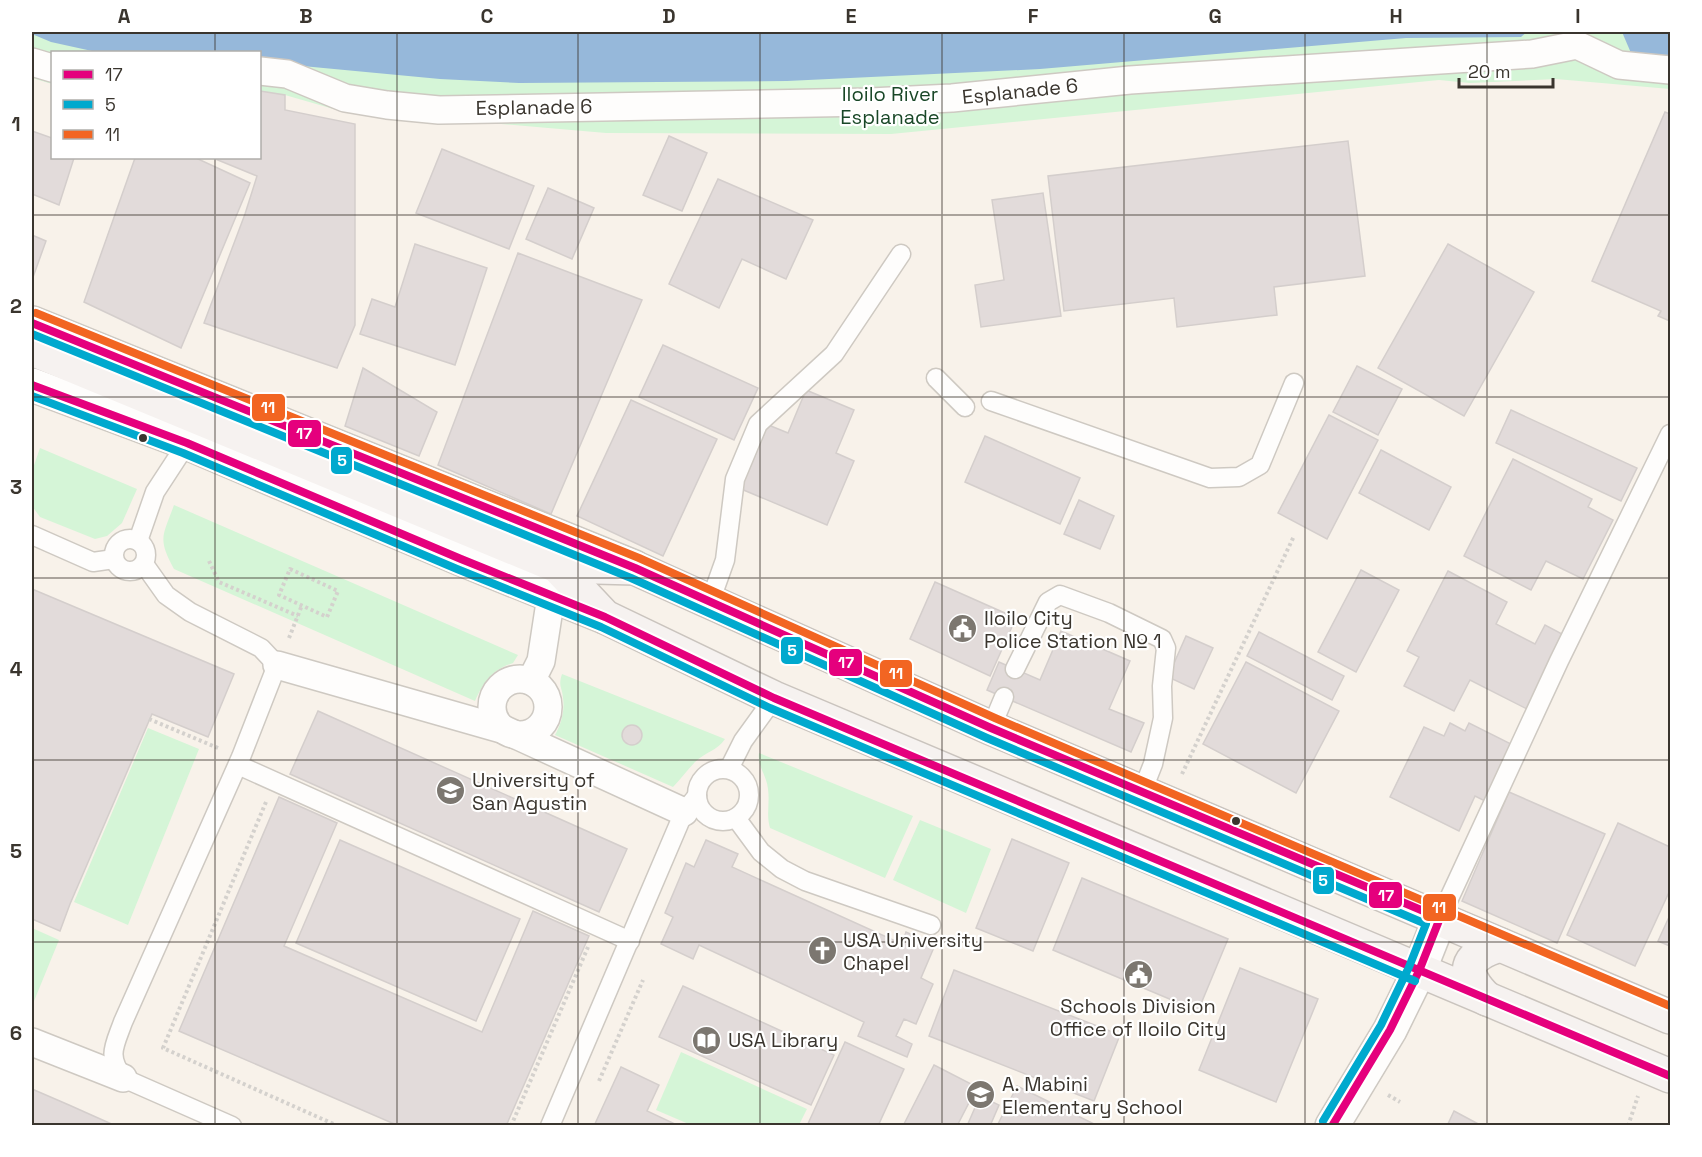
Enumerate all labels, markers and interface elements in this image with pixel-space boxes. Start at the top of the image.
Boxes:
text: A [118,3,131,29]
text: B [299,3,313,29]
text: C [481,3,494,29]
text: D [662,3,676,29]
text: E [845,3,857,29]
text: F [1028,3,1039,29]
text: G [1208,3,1222,29]
text: H [1389,3,1403,29]
text: I [1575,3,1581,29]
legend [51,51,261,159]
scale bar [1459,51,1554,89]
text: 20 m [1468,60,1511,83]
text: 17 [105,63,123,86]
street label: Esplanade 6 [961,72,1079,110]
park label: Iloilo River Esplanade [840,81,940,130]
text: 5 [105,93,116,116]
street label: Esplanade 6 [475,93,593,121]
text: 1 [11,111,21,137]
text: 11 [105,123,120,146]
text: 2 [10,293,22,319]
line badge: 11 [251,393,286,422]
text: 11 [261,397,275,418]
line badge: 17 [287,419,322,448]
text: 17 [296,423,312,444]
unlabelled marker [137,432,149,444]
line badge: 5 [330,446,353,475]
text: 5 [337,450,347,471]
text: 3 [10,474,22,500]
place label: Iloilo City Police Station № 1 [984,605,1162,654]
public building icon: Iloilo City Police Station № 1 [947,613,979,645]
line badge: 5 [780,636,804,665]
text: 5 [787,640,797,661]
line badge: 17 [828,648,863,677]
text: 17 [838,652,854,673]
text: 4 [10,656,23,682]
line badge: 11 [879,659,913,688]
text: 11 [889,663,903,684]
place label: University of San Agustin [472,767,595,816]
school or university icon: University of San Agustin [435,775,467,807]
unlabelled marker [1230,815,1242,827]
text: 5 [10,838,22,864]
line badge: 5 [1312,866,1335,895]
text: 5 [1318,870,1328,891]
line badge: 17 [1368,881,1403,909]
text: 17 [1378,885,1394,906]
line badge: 11 [1422,893,1457,922]
text: 11 [1432,897,1446,918]
place label: USA University Chapel [843,927,983,976]
church icon: USA University Chapel [806,935,838,967]
public building icon: Schools Division Office of Iloilo City [1122,959,1154,991]
place label: Schools Division Office of Iloilo City [1050,993,1226,1042]
text: 6 [10,1020,22,1046]
library icon: USA Library [691,1024,723,1056]
place label: USA Library [728,1027,838,1053]
place label: A. Mabini Elementary School [1002,1071,1183,1120]
school or university icon: A. Mabini Elementary School [965,1079,997,1111]

